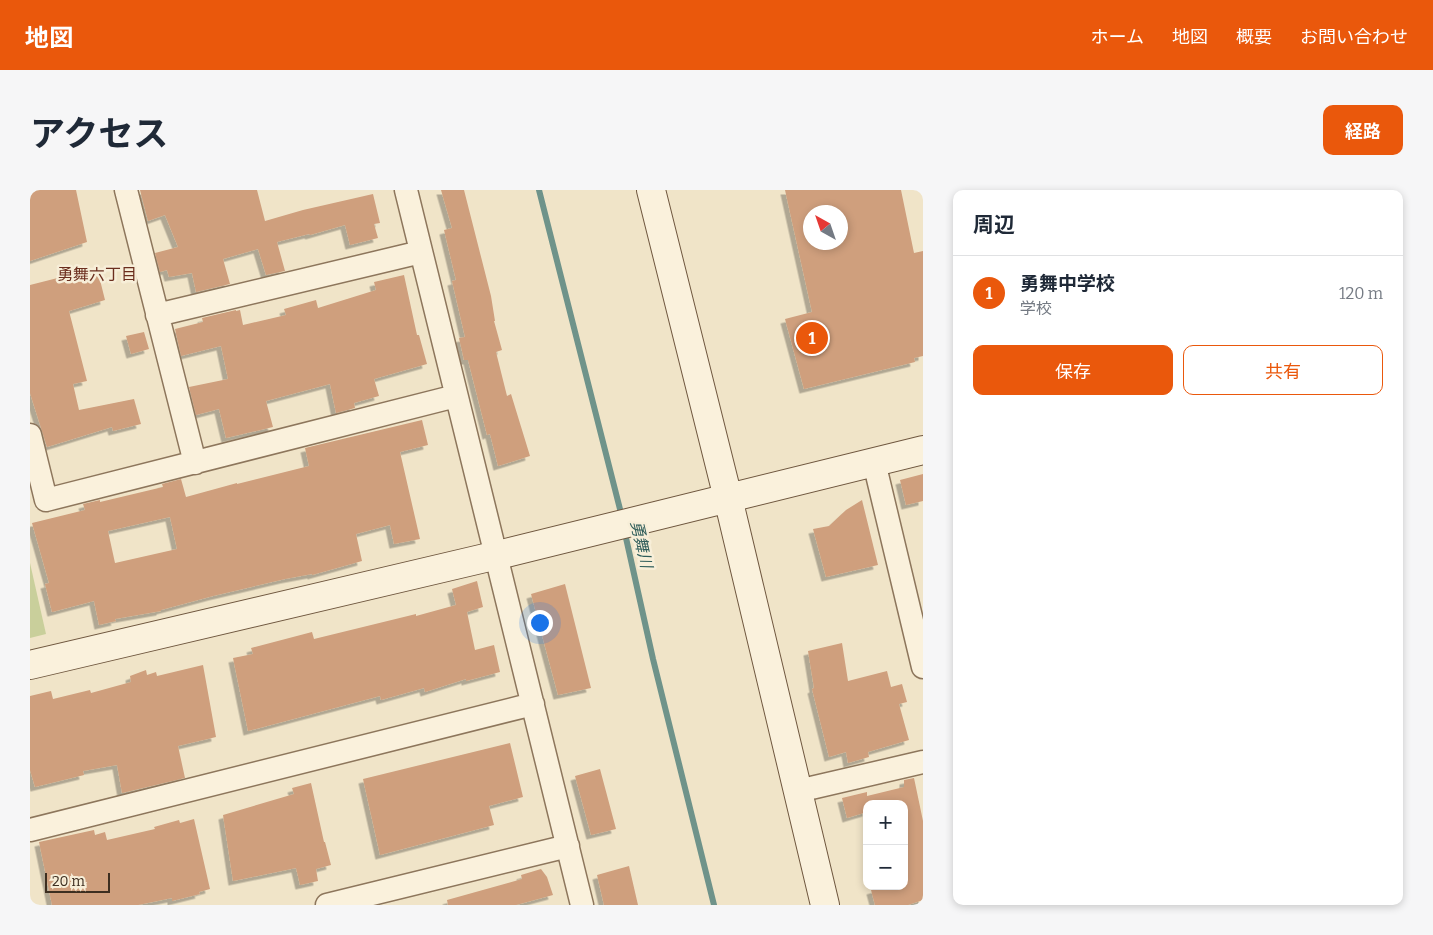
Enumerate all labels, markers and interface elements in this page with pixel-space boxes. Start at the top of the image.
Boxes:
text: 地図 [25,24,73,52]
text: ホーム [1091,26,1144,48]
text: 地図 [1172,26,1208,48]
text: 概要 [1236,26,1272,48]
text: お問い合わせ [1300,26,1408,48]
button: 経路 [1323,105,1403,155]
text: アクセス [30,113,168,155]
north arrow [803,205,848,250]
text: 周辺 [973,212,1015,238]
district label: 勇舞六丁目 [57,265,137,284]
text: 勇舞中学校 [1020,272,1115,295]
text: 1 [986,284,992,303]
text: 120 m [1339,284,1383,303]
text: 学校 [1020,299,1052,318]
pin: 1 [796,319,828,357]
button: 保存 [973,345,1173,395]
button: 共有 [1183,345,1383,395]
water label: 勇舞川 [627,519,657,572]
your location [527,610,553,636]
map controls [863,800,908,890]
button: + [863,800,908,845]
button: − [863,845,908,890]
scale bar [45,870,110,893]
text: 20 m [52,873,85,890]

